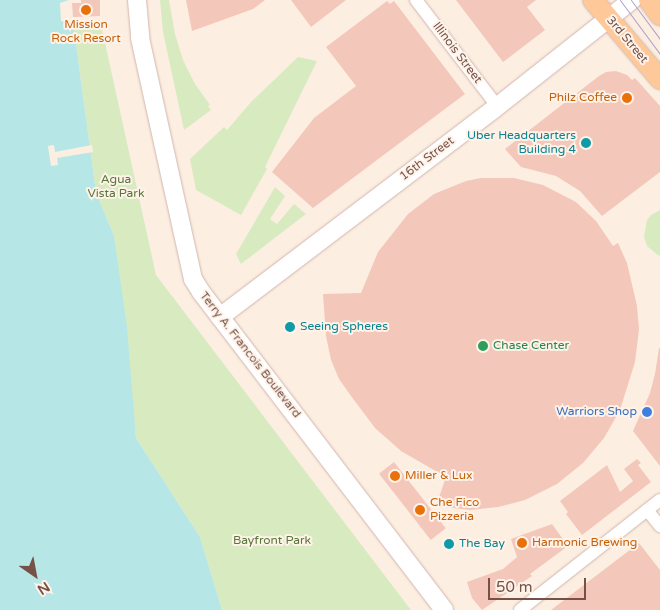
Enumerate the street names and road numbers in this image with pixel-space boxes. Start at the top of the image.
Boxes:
street label: 3rd Street [603,14,651,66]
street label: Illinois Street [429,20,485,86]
street label: 16th Street [397,134,457,184]
street label: Terry A. Francois Boulevard [196,289,304,421]

